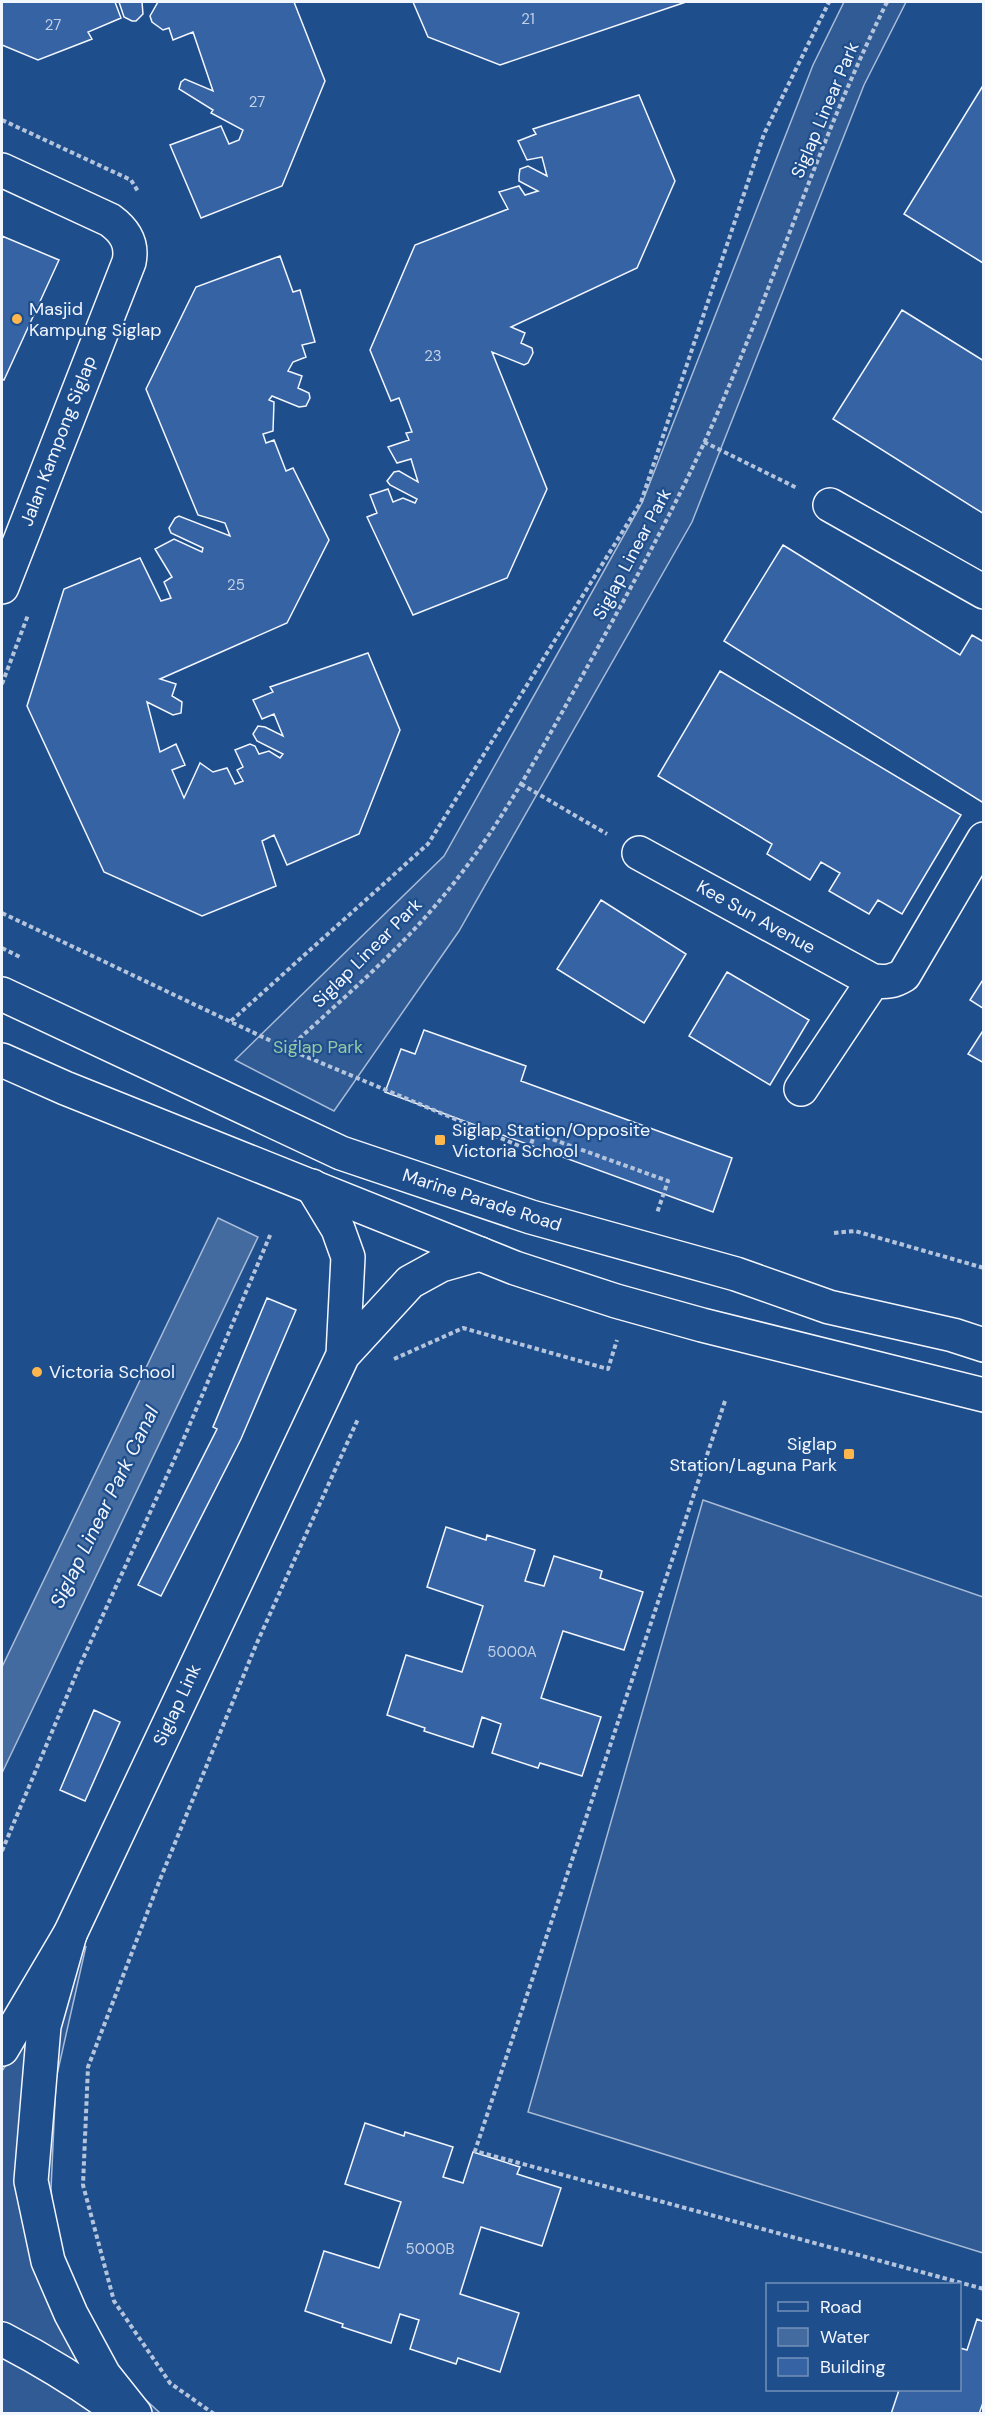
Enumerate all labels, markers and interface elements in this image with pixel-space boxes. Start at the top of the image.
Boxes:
house number: 21 [521,9,535,29]
house number: 27 [45,15,61,35]
street label: Siglap Linear Park [785,38,865,182]
house number: 27 [249,92,265,112]
place label: Masjid Kampung Siglap [29,297,162,342]
marker: Masjid Kampung Siglap [10,312,24,326]
house number: 23 [424,346,442,366]
street label: Jalan Kampong Siglap [14,352,102,530]
street label: Siglap Linear Park [587,484,677,624]
house number: 25 [227,575,245,595]
street label: Kee Sun Avenue [692,874,820,960]
street label: Siglap Linear Park [307,893,427,1013]
park label: Siglap Park [273,1035,363,1059]
place label: Siglap Station/Opposite Victoria School [452,1118,650,1163]
marker: Siglap Station/Opposite Victoria School [433,1133,447,1147]
street label: Marine Parade Road [399,1163,565,1237]
place label: Victoria School [49,1360,175,1384]
marker: Victoria School [30,1365,44,1379]
water label: Siglap Linear Park Canal [44,1401,165,1612]
place label: Siglap Station/Laguna Park [669,1432,837,1477]
marker: Siglap Station/Laguna Park [842,1447,856,1461]
house number: 5000A [487,1642,537,1662]
street label: Siglap Link [148,1660,206,1750]
house number: 5000B [406,2239,454,2259]
legend [766,2283,961,2391]
text: Road [820,2295,862,2319]
text: Water [820,2325,870,2349]
text: Building [820,2355,885,2379]

